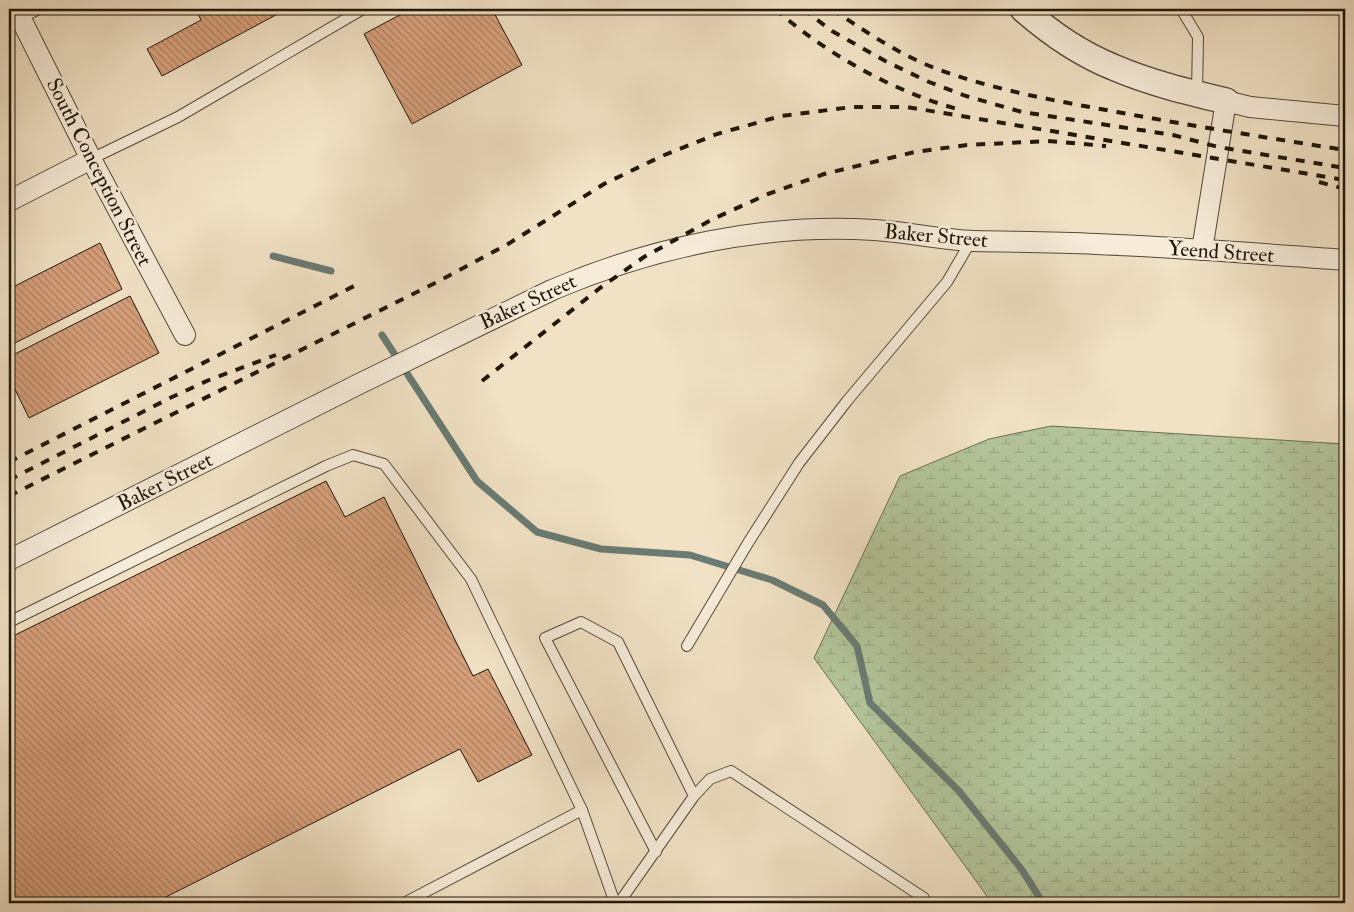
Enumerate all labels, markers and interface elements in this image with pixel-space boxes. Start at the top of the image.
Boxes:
street label: South Conception Street [40,74,158,271]
street label: Baker Street [883,218,989,254]
street label: Yeend Street [1167,235,1275,269]
street label: Baker Street [475,268,581,336]
street label: Baker Street [113,446,218,518]

